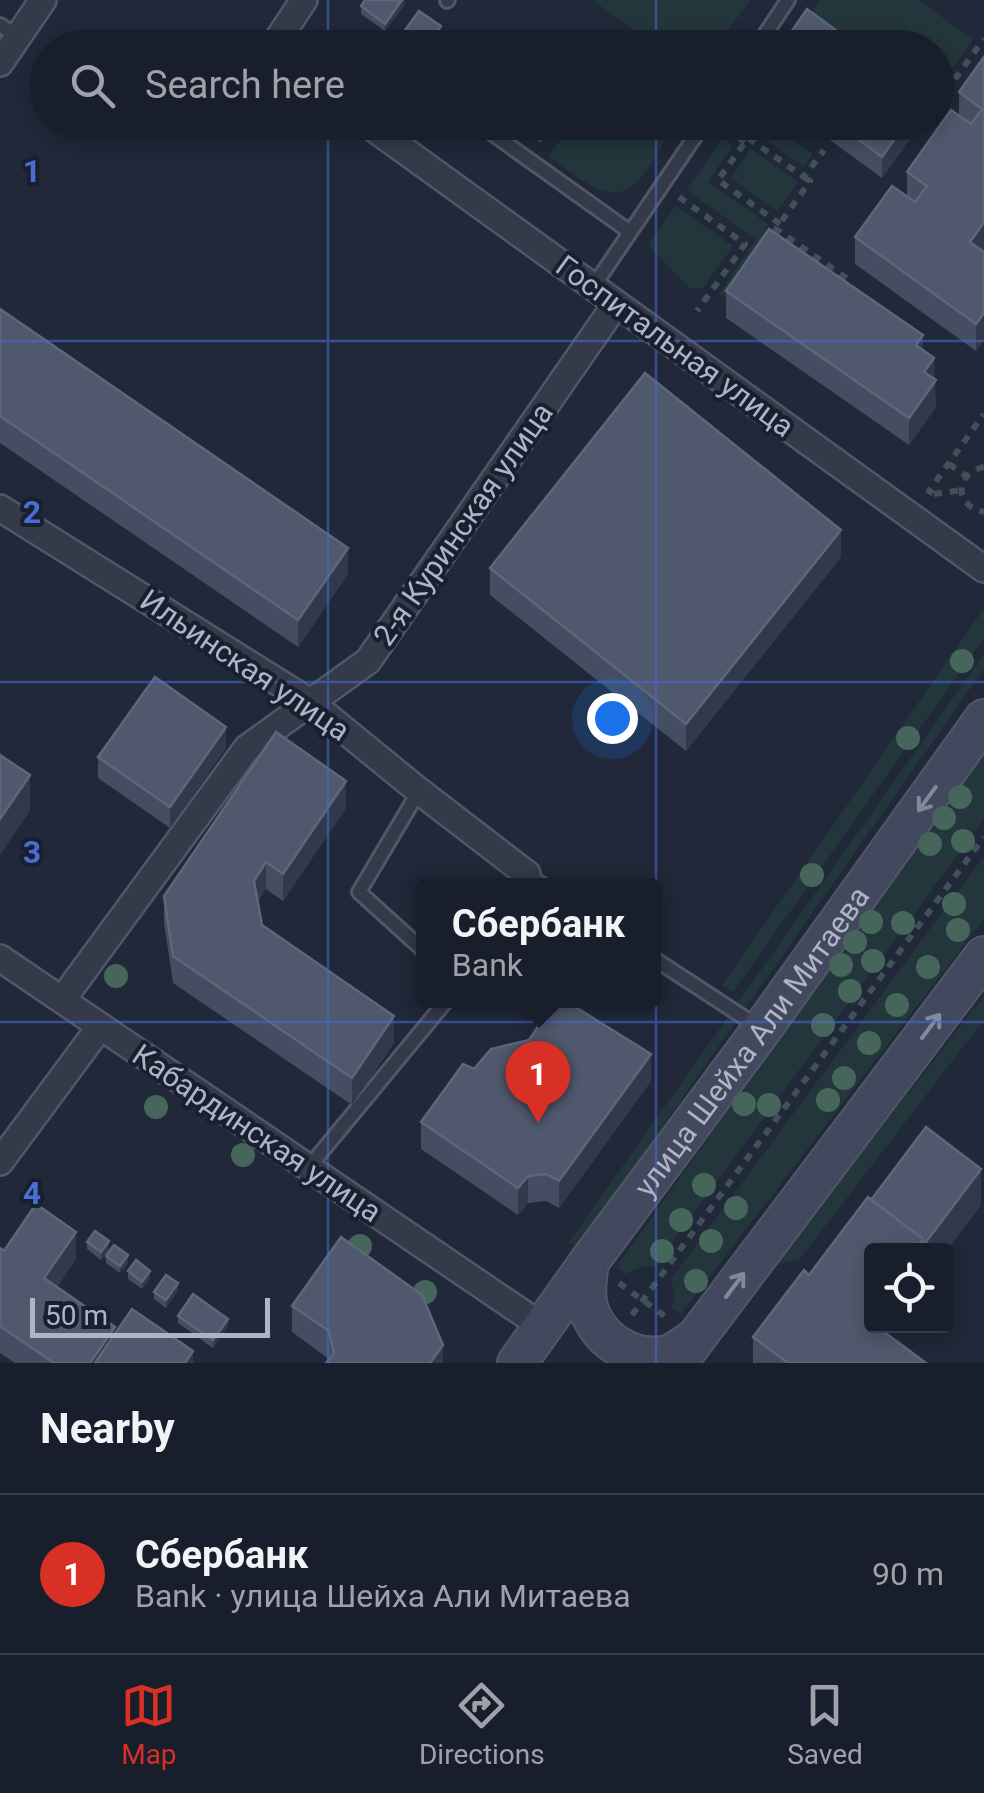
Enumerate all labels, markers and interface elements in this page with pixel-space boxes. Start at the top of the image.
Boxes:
search box [30,30,954,140]
icon: search [65,58,120,113]
text: Search here [145,63,345,107]
text: 1 [23,152,41,190]
street label: Госпитальная улица [549,248,801,444]
street label: 2-я Куринская улица [366,396,560,652]
text: 2 [23,493,41,531]
street label: Ильинская улица [134,582,356,748]
your location [587,693,638,744]
one-way arrow [917,784,938,812]
text: 3 [23,833,41,871]
popup [416,878,661,1008]
street label: улица Шейха Али Митаева [626,879,876,1203]
text: Сбербанк [452,902,625,946]
text: Bank [452,946,523,984]
one-way arrow [921,1013,942,1040]
street label: Кабардинская улица [126,1037,388,1229]
pin: 1 [506,1040,570,1123]
text: 4 [23,1174,41,1212]
map controls [864,1243,954,1333]
button: locate [864,1243,954,1333]
one-way arrow [724,1272,745,1299]
scale bar [30,1293,270,1338]
text: 50 m [45,1299,108,1332]
text: Nearby [40,1404,175,1453]
text: Сбербанк [135,1533,308,1577]
text: 1 [63,1555,82,1593]
text: 90 m [872,1555,944,1593]
text: Bank · улица Шейха Али Митаева [135,1577,631,1615]
tab: Map [121,1678,177,1771]
tab: Directions [419,1678,545,1771]
tab: Saved [787,1678,863,1771]

